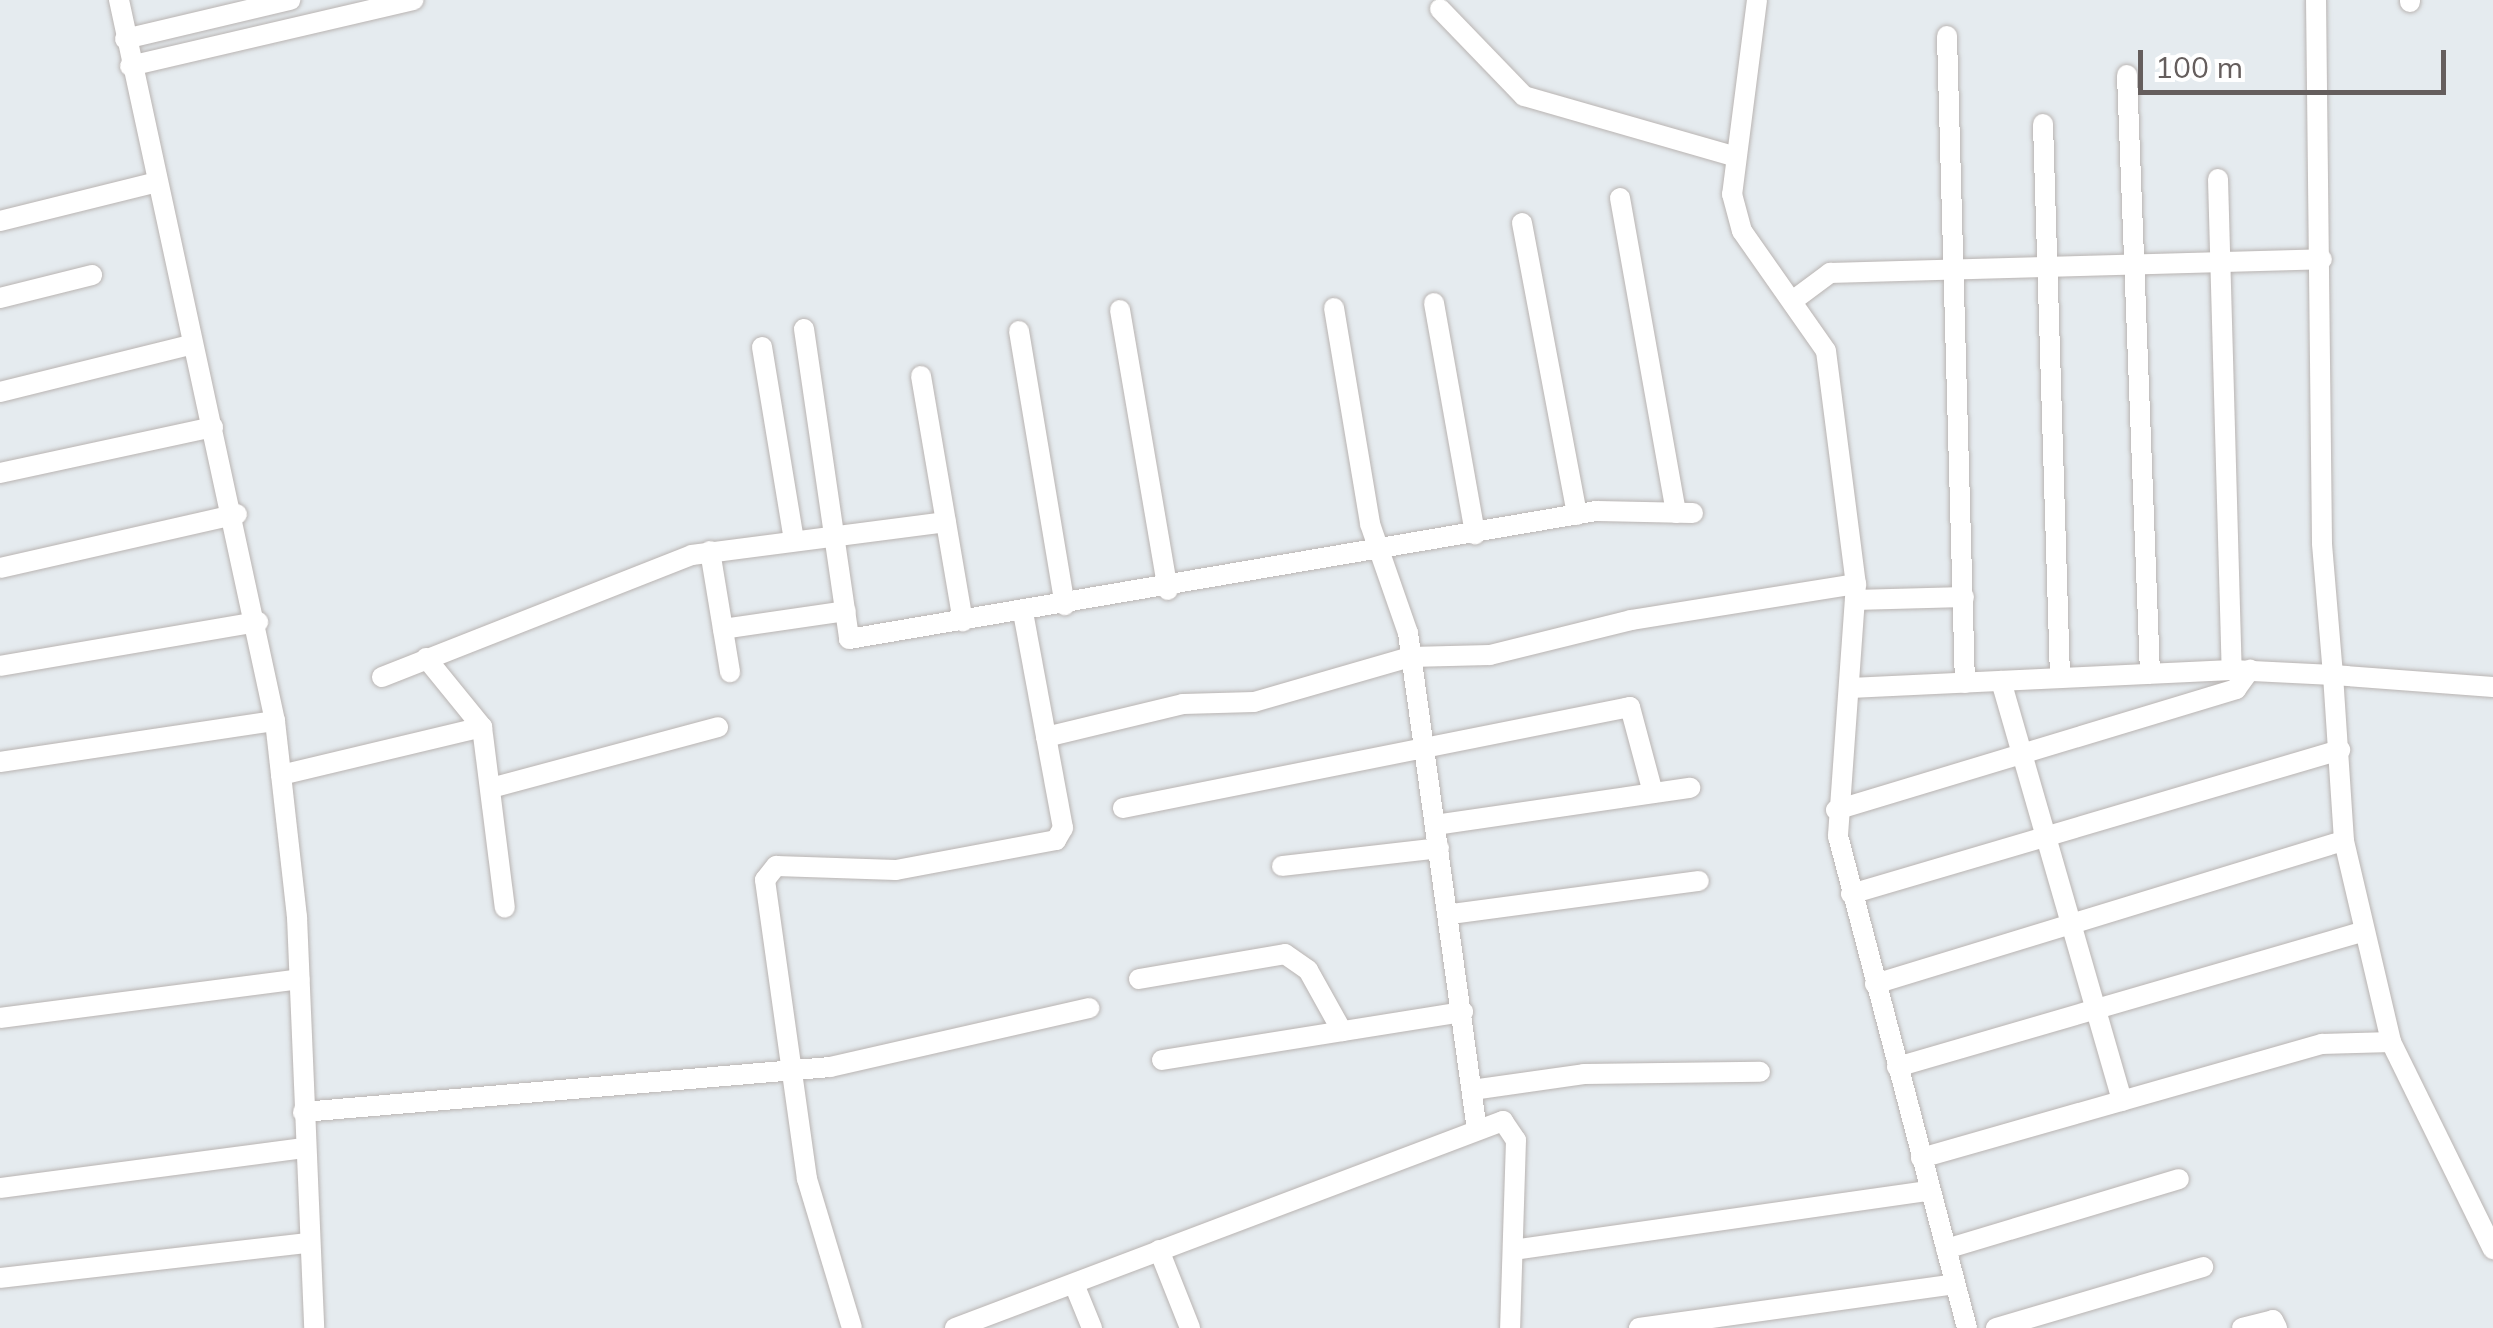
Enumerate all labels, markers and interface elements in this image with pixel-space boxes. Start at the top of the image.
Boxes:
scale bar [2143,30,2450,92]
text: 100 m [2155,48,2243,86]

